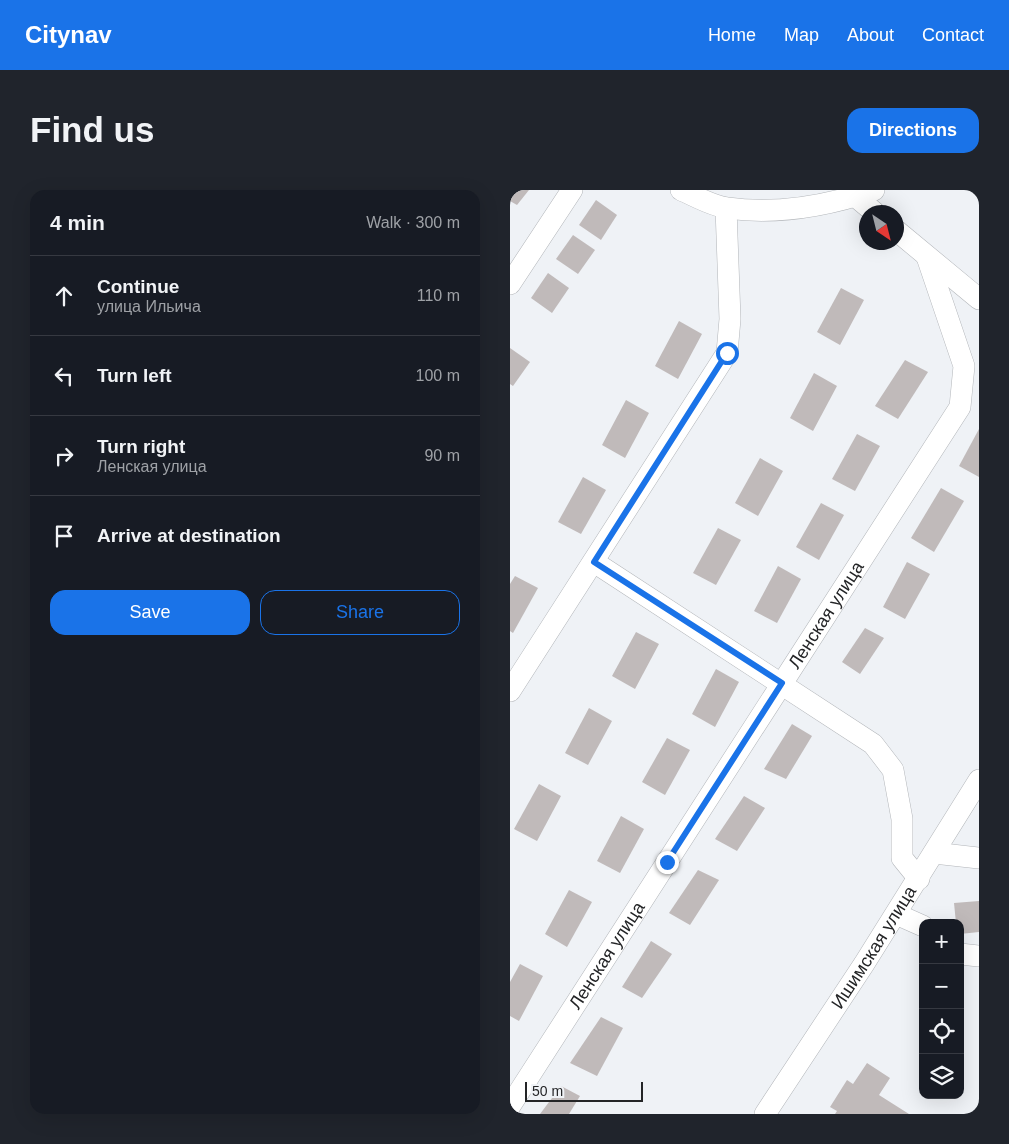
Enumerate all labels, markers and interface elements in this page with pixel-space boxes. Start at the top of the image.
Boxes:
text: Citynav [25,21,112,48]
text: Home [708,25,756,45]
text: Map [784,25,819,45]
text: About [847,25,894,45]
text: Contact [922,25,984,45]
button: Directions [847,108,979,153]
text: Find us [30,110,154,149]
north arrow [859,205,904,250]
text: 4 min [50,211,105,234]
text: Walk · 300 m [366,214,460,231]
text: Continue [97,276,179,297]
icon: ahead [50,282,78,310]
text: 110 m [417,287,460,304]
text: улица Ильича [97,298,201,315]
route start [716,342,739,365]
icon: left [50,362,78,390]
text: Turn left [97,365,172,386]
text: 100 m [416,367,460,384]
text: Turn right [97,436,185,457]
icon: right [50,442,78,470]
text: 90 m [424,447,460,464]
text: Ленская улица [97,458,207,475]
icon: arrive [50,522,78,550]
text: Arrive at destination [97,525,281,546]
street label: Ленская улица [784,557,868,672]
button: Save [50,590,250,635]
button: Share [260,590,460,635]
route end [656,851,679,874]
street label: Ишимская улица [827,882,921,1012]
street label: Ленская улица [565,897,649,1013]
map controls [919,919,964,1099]
button: + [919,919,964,964]
button: − [919,964,964,1009]
button: locate [919,1009,964,1054]
button: layers [919,1054,964,1099]
scale bar [525,1079,642,1102]
text: 50 m [532,1083,563,1099]

